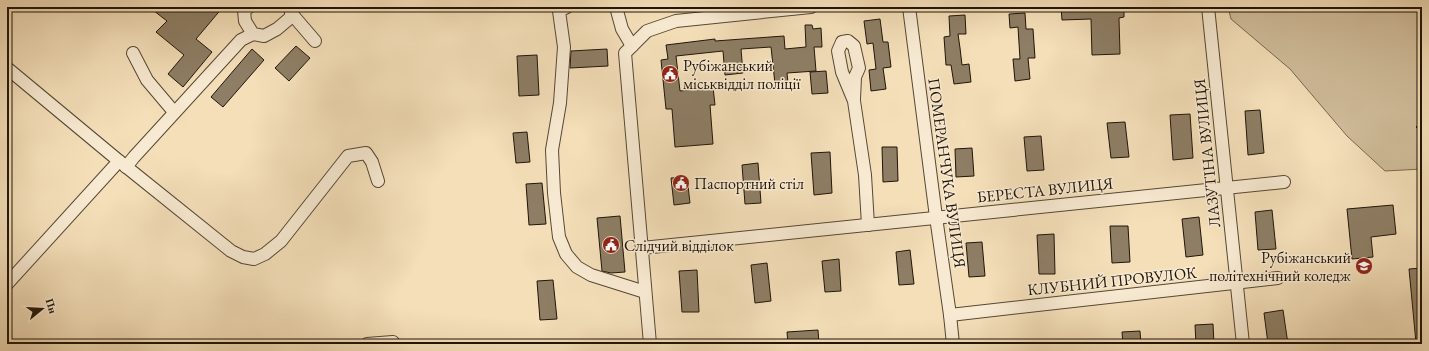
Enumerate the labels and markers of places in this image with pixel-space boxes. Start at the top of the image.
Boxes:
place label: Рубіжанський міськвідділ поліції [683,55,801,94]
public building icon: Рубіжанський міськвідділ поліції [660,64,680,84]
public building icon: Паспортний стіл [671,173,691,193]
place label: Паспортний стіл [694,173,804,194]
public building icon: Слідчий відділок [601,235,621,255]
place label: Слідчий відділок [624,235,734,256]
place label: Рубіжанський політехнічний коледж [1209,247,1352,286]
school or university icon: Рубіжанський політехнічний коледж [1354,256,1374,276]

